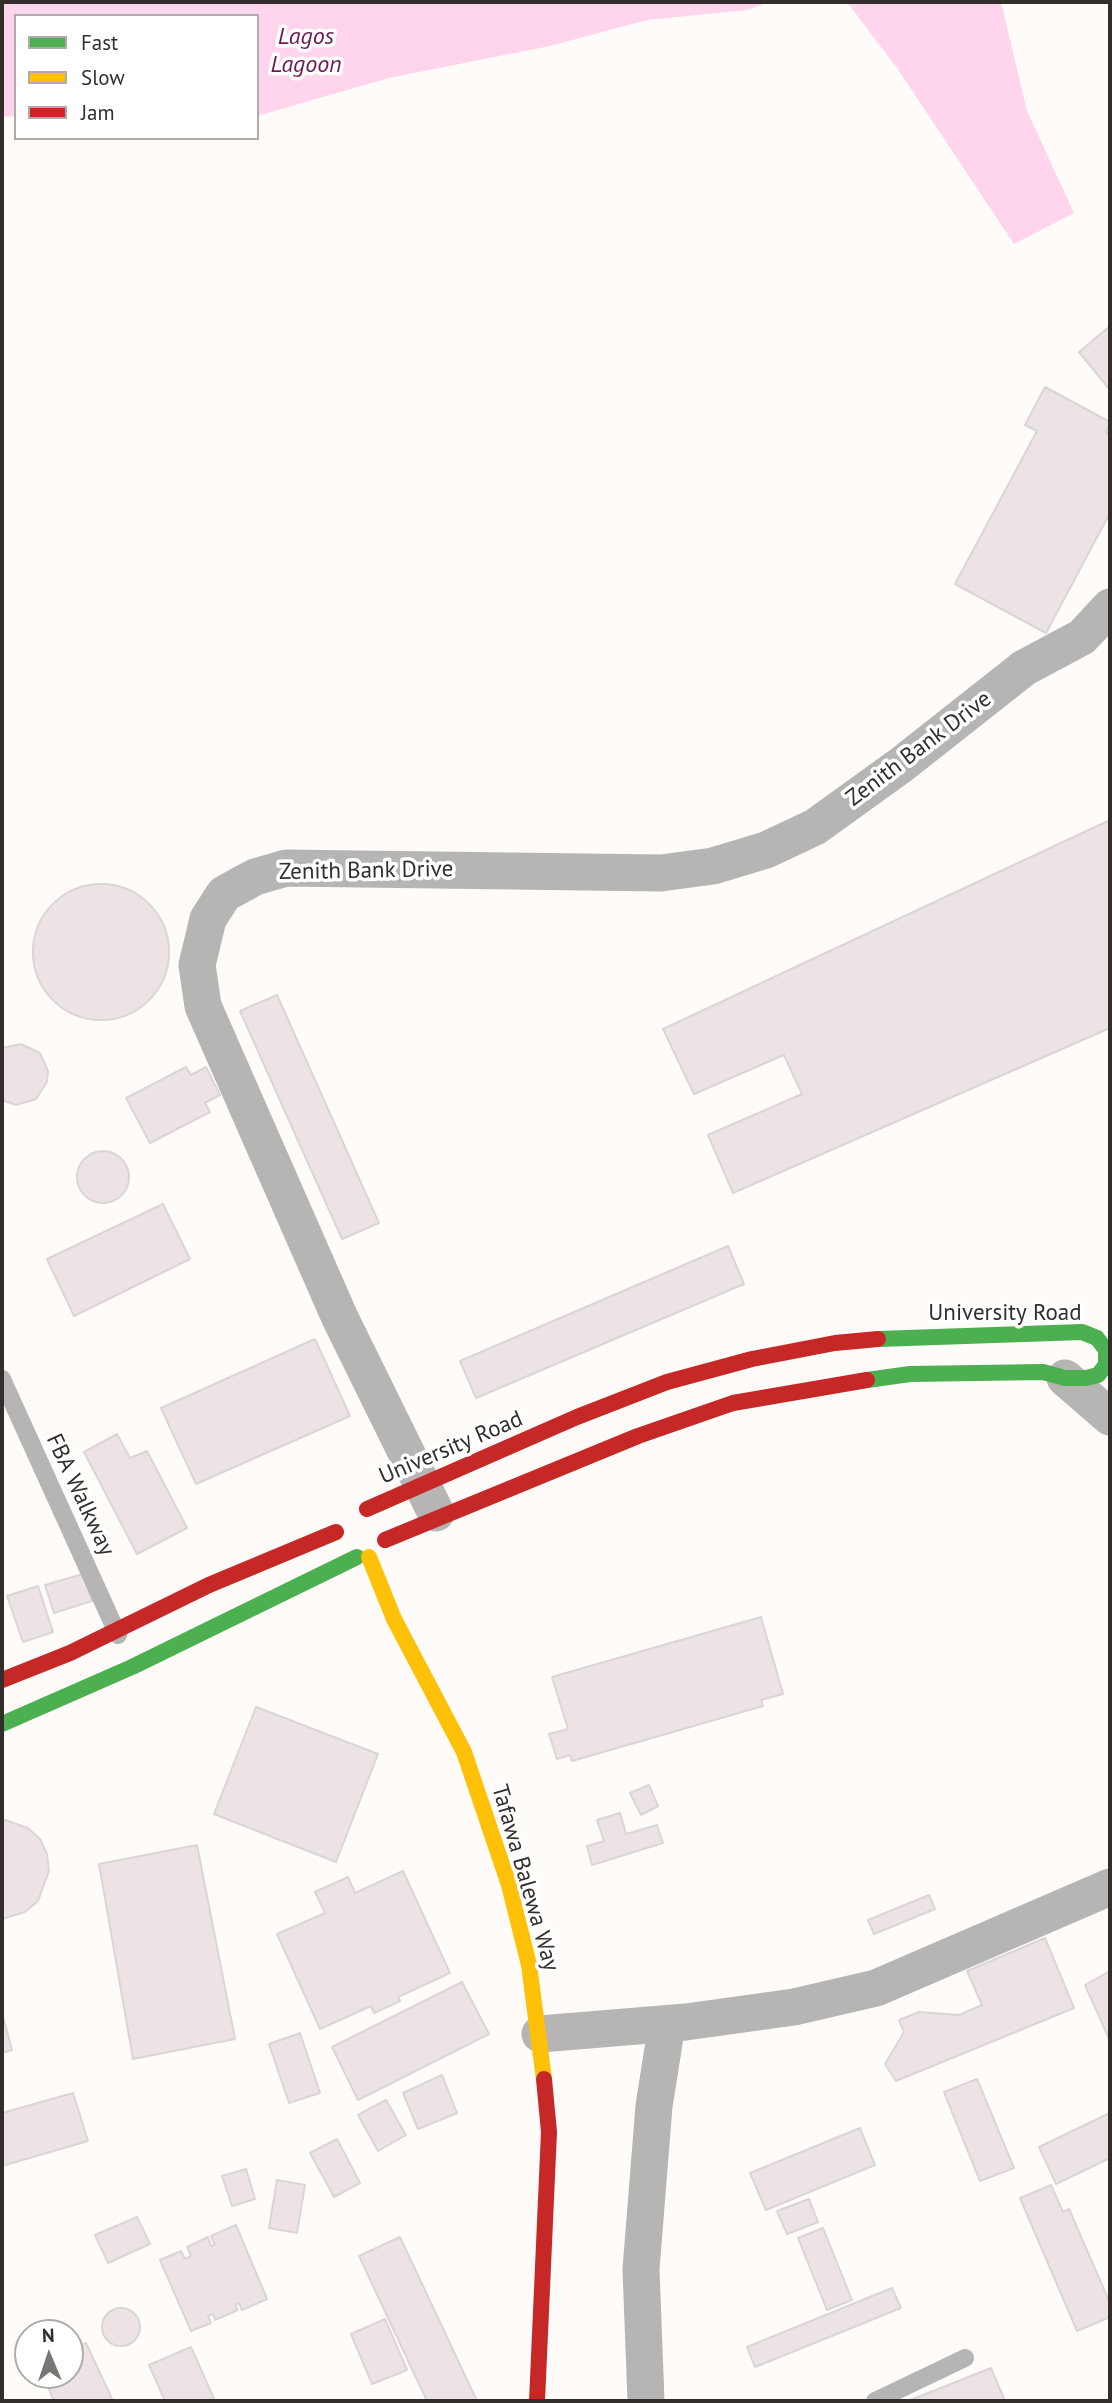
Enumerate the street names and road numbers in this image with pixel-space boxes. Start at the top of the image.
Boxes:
street label: Zenith Bank Drive [841,685,997,813]
street label: Zenith Bank Drive [279,856,453,886]
street label: University Road [928,1299,1082,1327]
street label: University Road [375,1405,527,1491]
street label: FBA Walkway [40,1430,120,1560]
street label: Tafawa Balewa Way [485,1782,565,1974]

